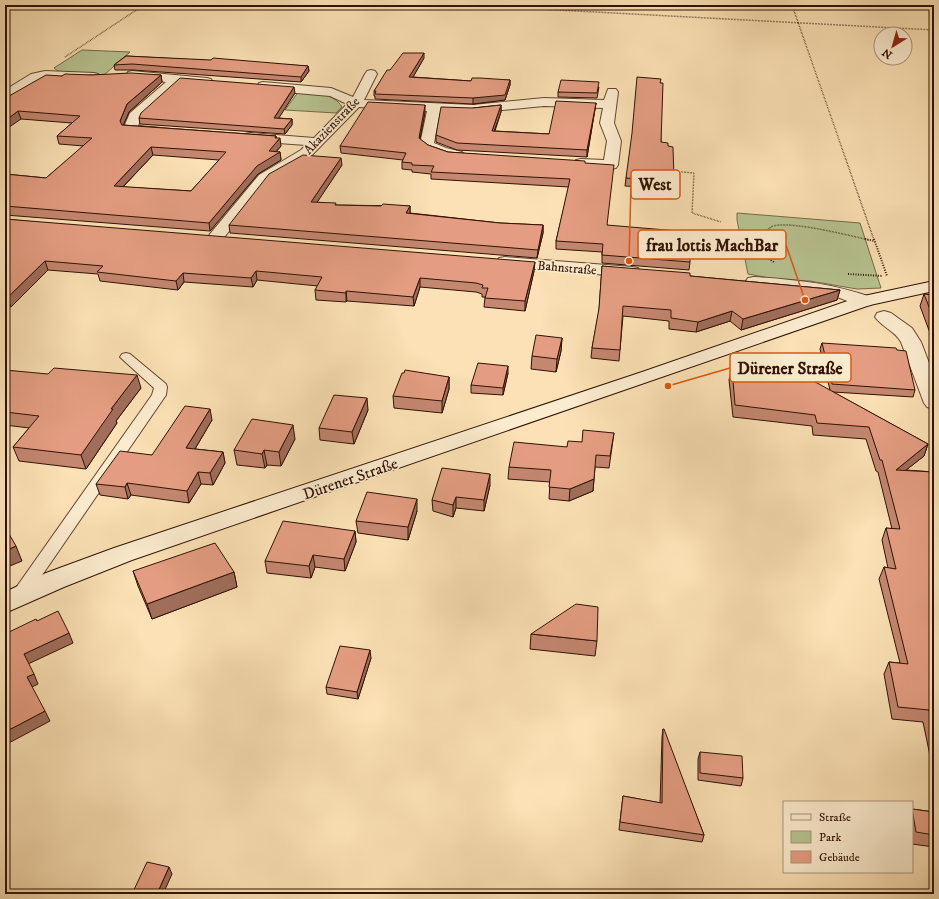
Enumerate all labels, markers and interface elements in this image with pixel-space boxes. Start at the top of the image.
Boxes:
north arrow [873,26,913,66]
text: N [880,45,895,61]
street label: Akazienstraße [300,94,363,158]
callout: West [631,170,680,199]
text: West [638,174,672,196]
callout: frau lottis MachBar [638,230,786,259]
text: frau lottis MachBar [645,235,779,257]
street label: Bahnstraße [537,257,597,279]
callout: Dürener Straße [730,353,851,382]
text: Dürener Straße [737,358,843,380]
street label: Dürener Straße [300,453,401,505]
legend [783,801,913,873]
text: Straße [819,810,851,825]
text: Park [819,830,841,845]
text: Gebäude [819,850,860,865]

